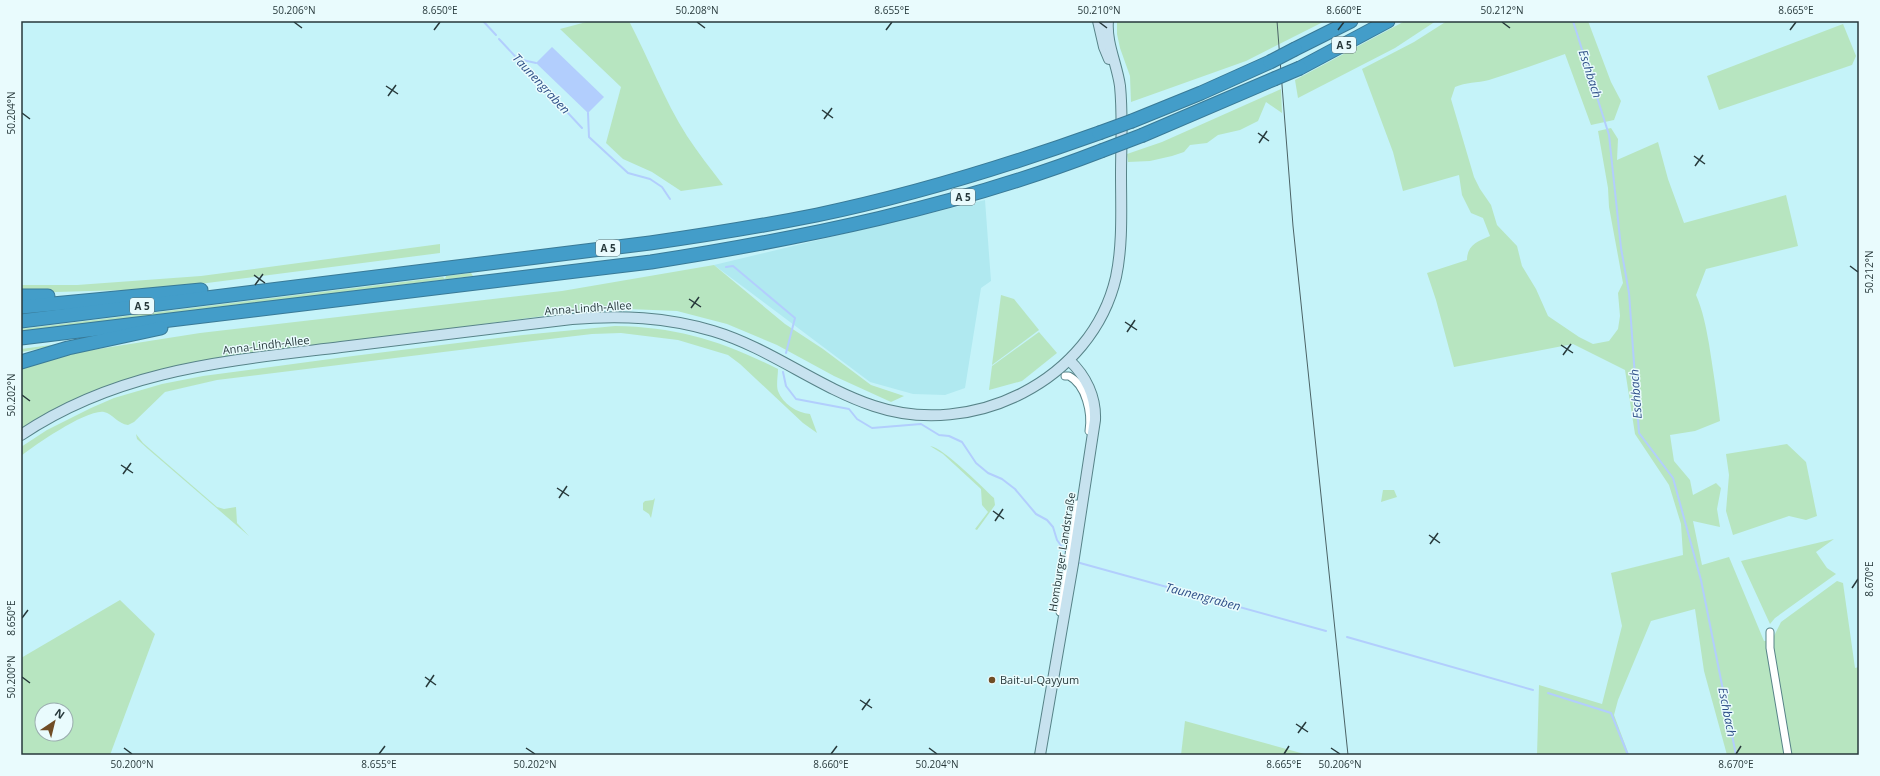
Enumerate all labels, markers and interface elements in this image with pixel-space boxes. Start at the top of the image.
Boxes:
text: 50.206°N [272,3,316,17]
text: 8.650°E [422,3,458,17]
text: 50.208°N [675,3,719,17]
text: 8.655°E [874,3,910,17]
text: 50.210°N [1077,3,1121,17]
text: 8.660°E [1326,3,1362,17]
text: 50.212°N [1480,3,1524,17]
text: 8.665°E [1778,3,1814,17]
road number: A 5 [1332,37,1356,53]
water label: Eschbach [1575,48,1606,100]
water label: Taunengraben [509,50,574,118]
text: 50.204°N [4,91,18,135]
road number: A 5 [951,189,975,205]
road number: A 5 [596,240,620,256]
text: 50.212°N [1862,250,1876,294]
street label: Anna-Lindh-Allee [544,297,632,318]
road number: A 5 [130,298,154,314]
street label: Anna-Lindh-Allee [222,332,310,357]
water label: Eschbach [1625,369,1646,419]
text: 50.202°N [4,373,18,417]
street label: Homburger Landstraße [1045,491,1078,613]
text: 8.670°E [1862,561,1876,597]
water label: Taunengraben [1164,578,1243,615]
text: 8.650°E [4,600,18,636]
text: 50.200°N [4,655,18,699]
place label: Bait-ul-Qayyum [1000,672,1079,687]
marker: Bait-ul-Qayyum [987,675,997,685]
water label: Eschbach [1714,686,1741,738]
north arrow [34,702,74,742]
text: N [52,705,68,722]
text: 50.200°N [110,757,154,771]
text: 8.655°E [361,757,397,771]
text: 50.202°N [513,757,557,771]
text: 8.660°E [813,757,849,771]
text: 50.204°N [915,757,959,771]
text: 8.665°E [1266,757,1302,771]
text: 50.206°N [1318,757,1362,771]
text: 8.670°E [1718,757,1754,771]

